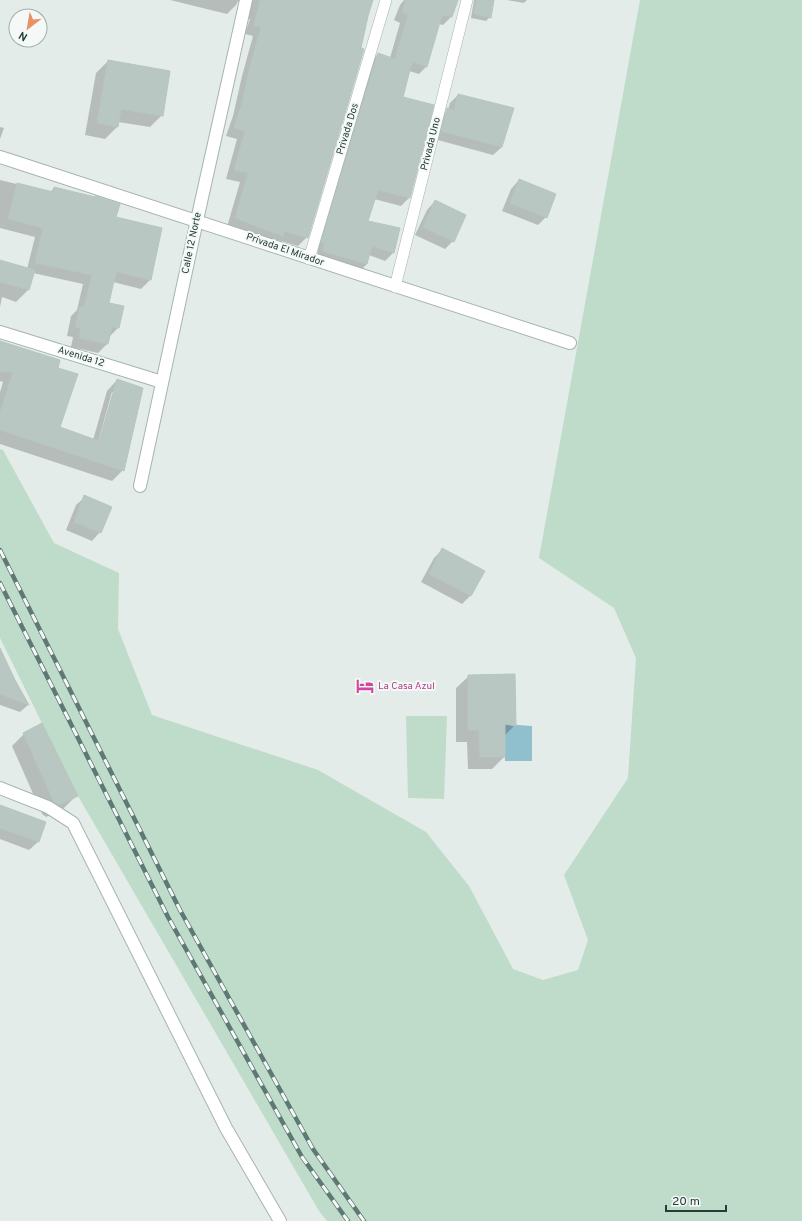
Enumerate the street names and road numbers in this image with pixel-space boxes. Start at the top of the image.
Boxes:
street label: Privada Dos [334,101,362,156]
street label: Privada Uno [418,116,444,172]
street label: Calle 12 Norte [179,211,205,275]
street label: Privada El Mirador [244,231,326,270]
street label: Avenida 12 [56,344,106,370]

